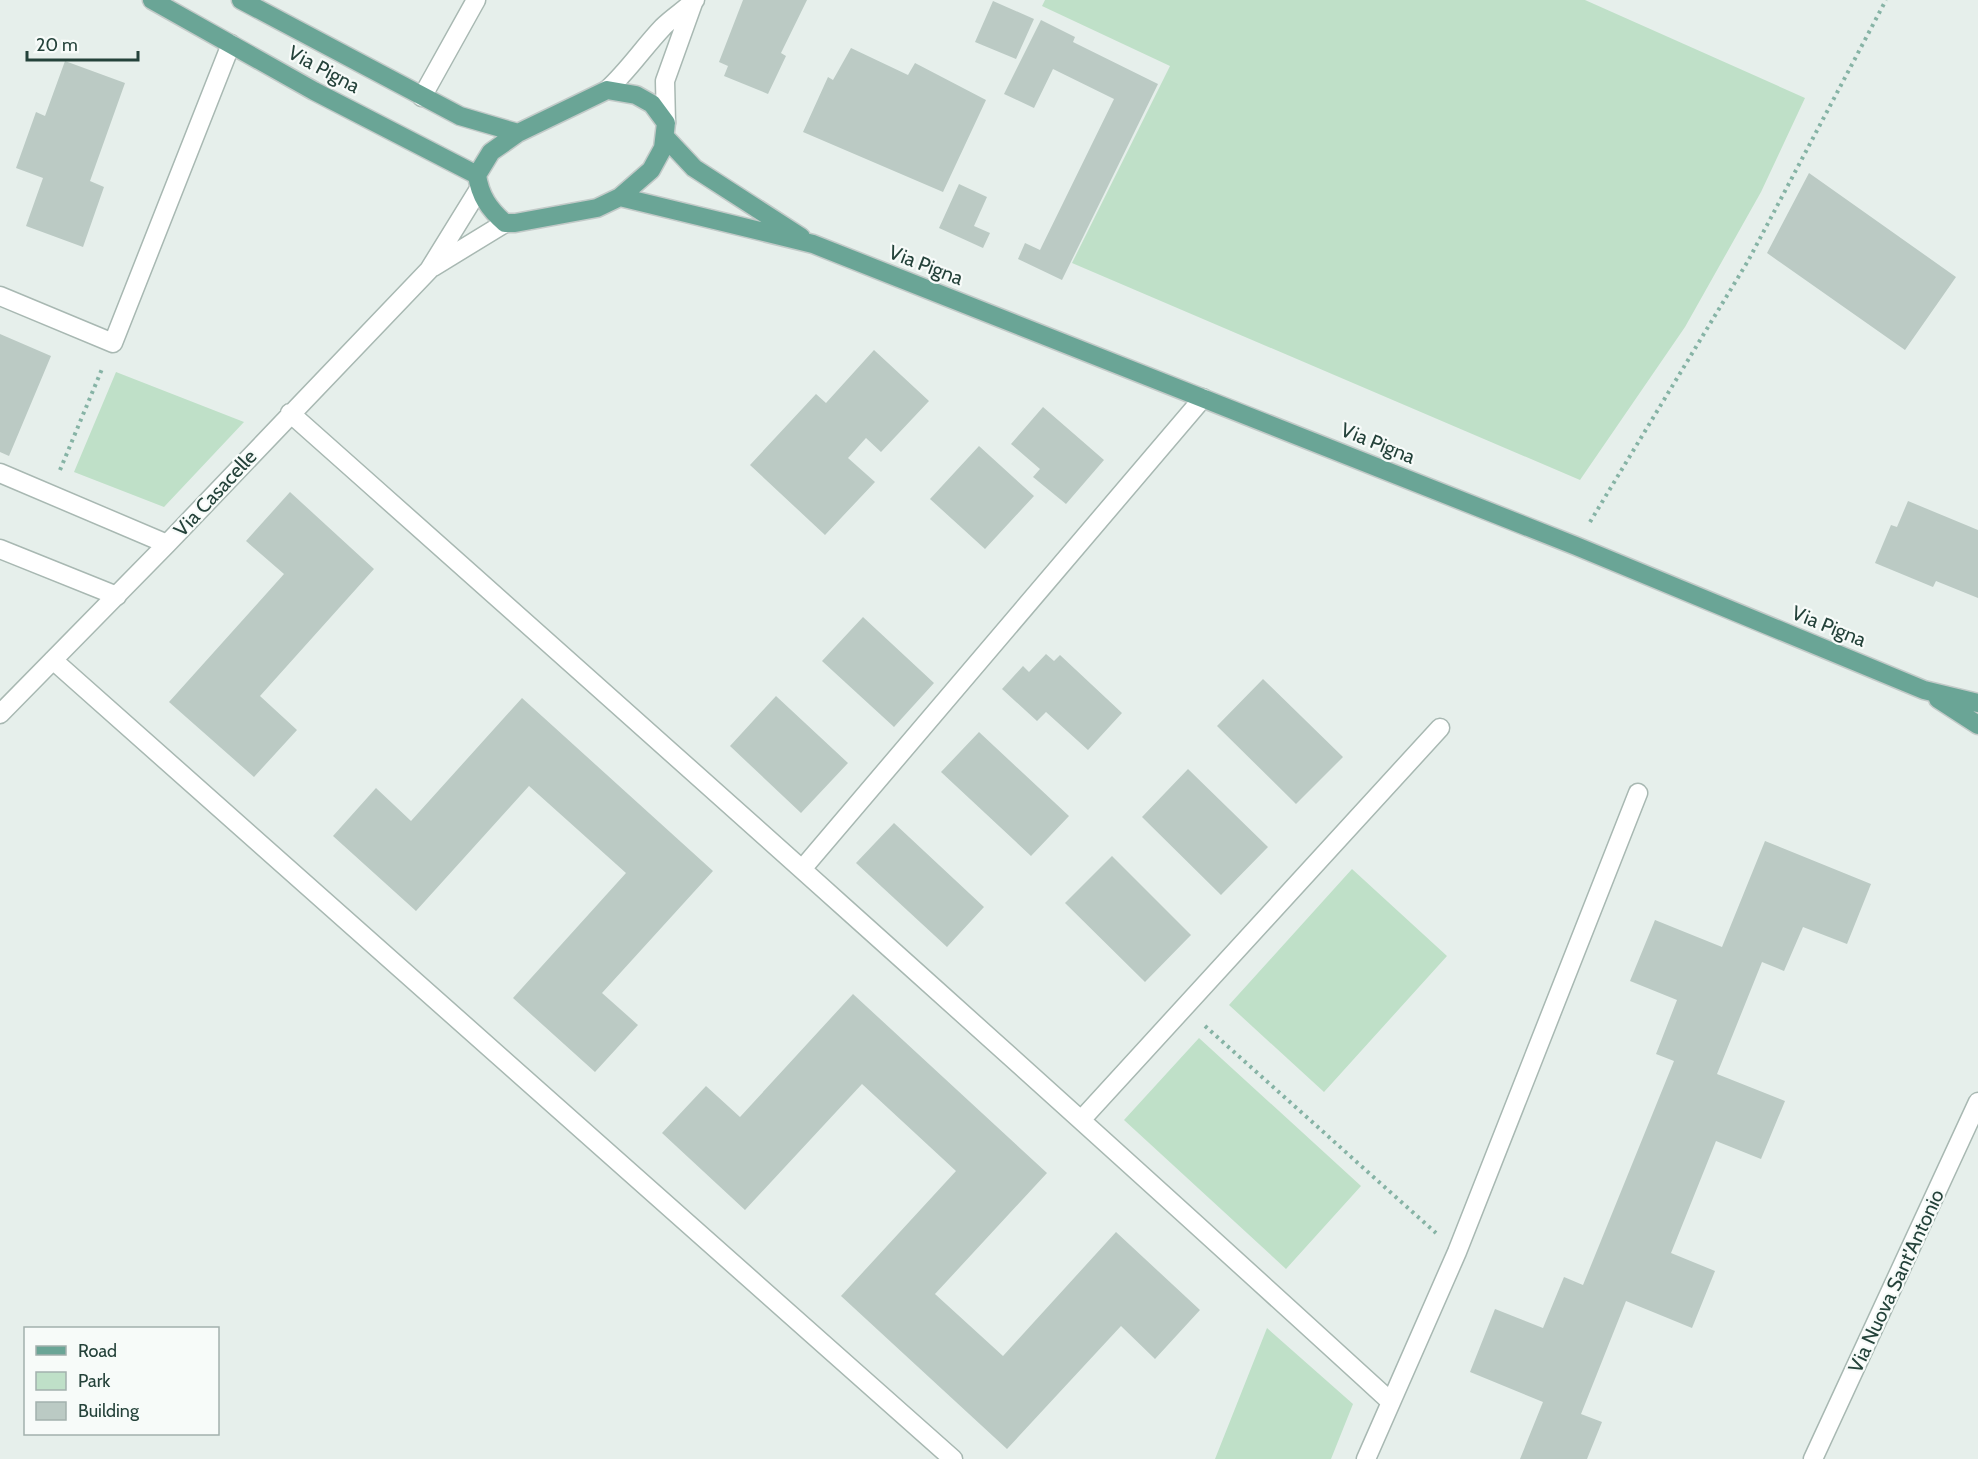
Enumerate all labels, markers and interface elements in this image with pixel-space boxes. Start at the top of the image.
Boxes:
scale bar [27,24,138,62]
text: 20 m [36,34,78,56]
street label: Via Pigna [284,40,364,98]
street label: Via Pigna [885,240,967,290]
street label: Via Pigna [1337,417,1419,469]
street label: Via Casacelle [169,445,261,541]
street label: Via Pigna [1788,600,1870,652]
street label: Via Nuova Sant'Antonio [1843,1186,1949,1376]
legend [24,1327,219,1435]
text: Road [78,1340,117,1362]
text: Park [78,1370,111,1392]
text: Building [78,1400,140,1422]

